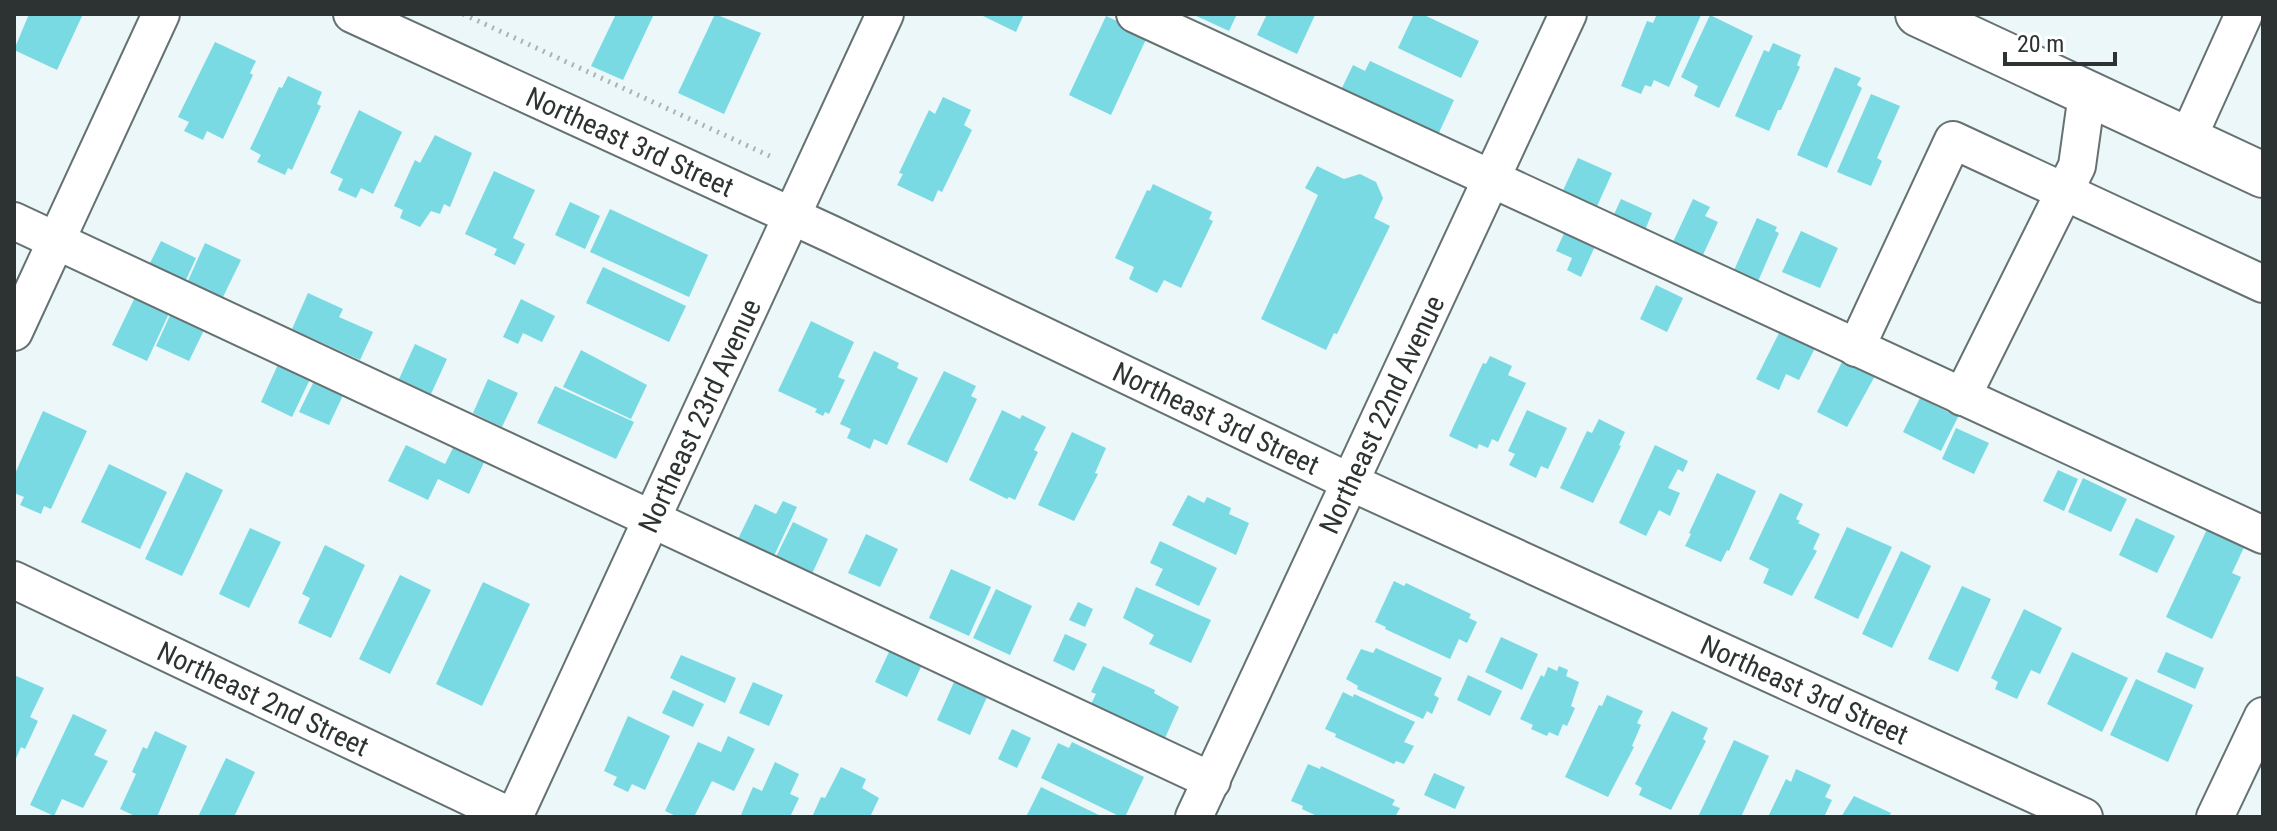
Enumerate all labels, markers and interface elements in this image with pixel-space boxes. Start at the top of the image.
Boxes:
scale bar [2005,16,2115,66]
text: 20 m [2017,30,2064,58]
street label: Northeast 3rd Street [521,80,739,204]
street label: Northeast 22nd Avenue [1312,290,1451,539]
street label: Northeast 23rd Avenue [632,294,768,538]
street label: Northeast 3rd Street [1108,355,1324,482]
street label: Northeast 3rd Street [1695,628,1913,752]
street label: Northeast 2nd Street [152,635,374,763]

